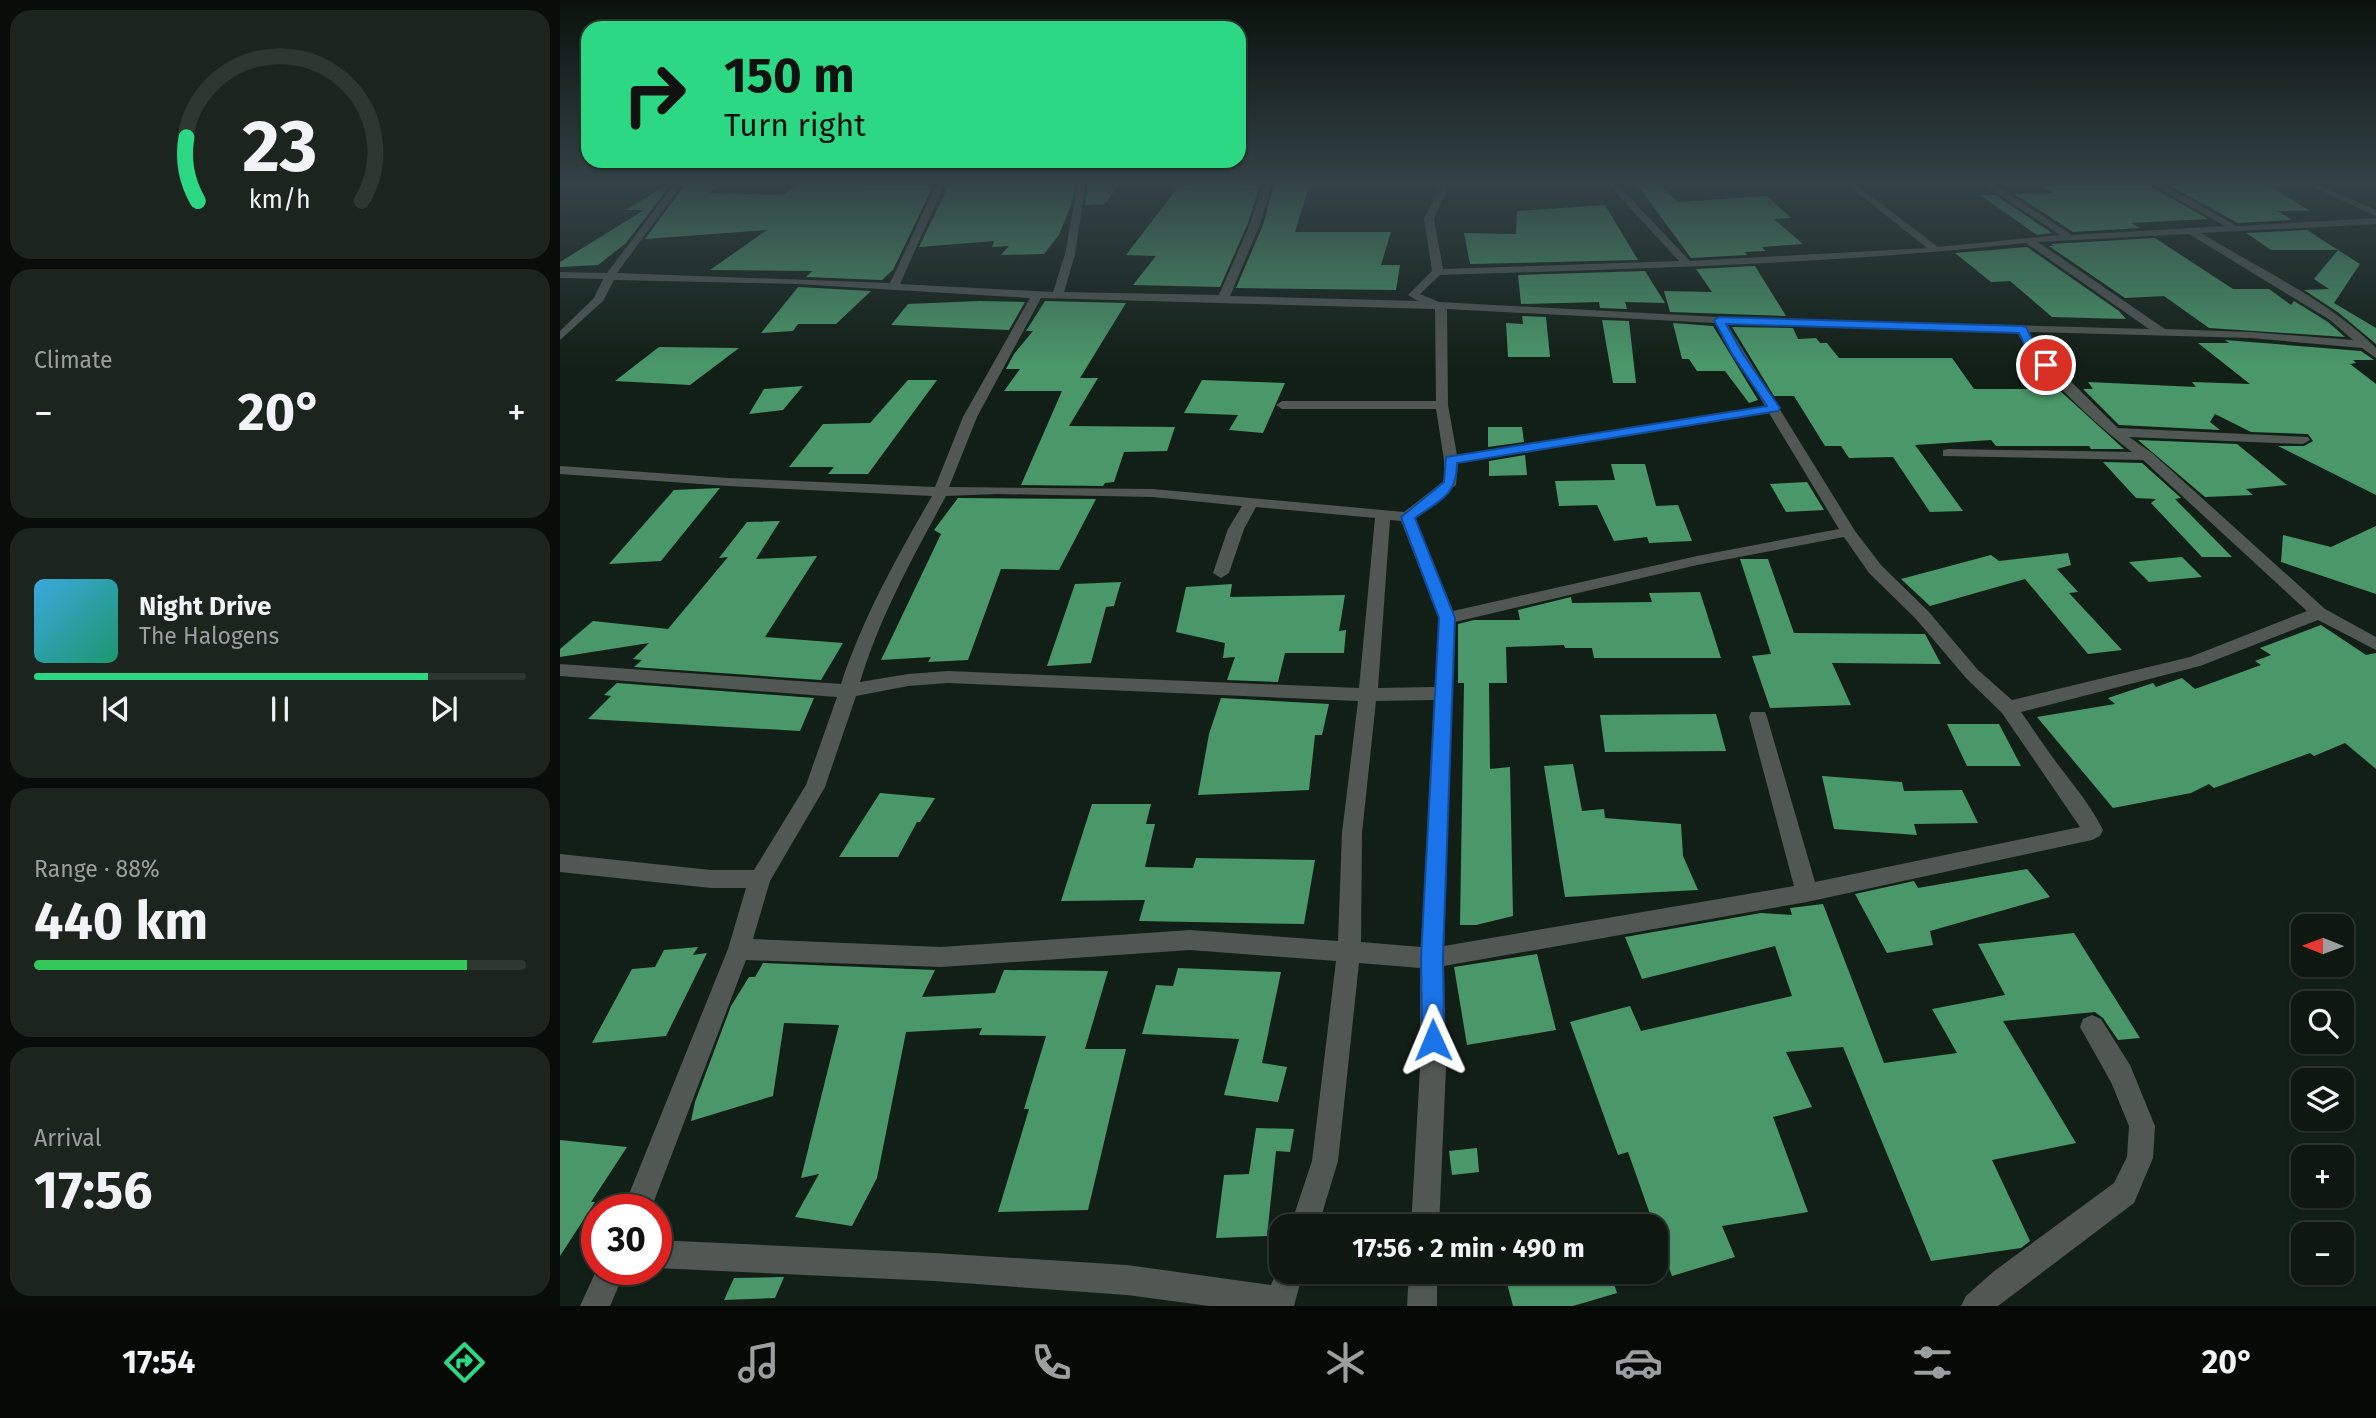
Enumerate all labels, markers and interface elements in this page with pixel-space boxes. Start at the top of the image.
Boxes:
text: 150 m [724,46,855,105]
icon: right [609,49,700,140]
text: 23 [242,103,318,190]
text: Turn right [724,106,866,144]
text: km/h [249,184,311,214]
pin [2016,335,2076,395]
text: Climate [34,346,113,374]
icon: arrive [2027,346,2065,384]
text: 20° [238,381,322,444]
text: − [34,390,53,436]
text: + [507,390,526,436]
text: Night Drive [139,591,271,622]
text: The Halogens [139,622,279,650]
icon: previous [97,690,135,728]
icon: pause [261,690,299,728]
icon: next [425,690,463,728]
text: Range · 88% [34,855,160,883]
text: 440 km [34,890,208,953]
north arrow [2291,914,2354,976]
map controls [2291,914,2354,1285]
button: search [2291,991,2354,1054]
position arrow [1396,1003,1470,1077]
button: layers [2291,1068,2354,1131]
text: Arrival [34,1124,101,1152]
button: + [2291,1145,2354,1208]
text: 17:56 [34,1159,153,1222]
speed limit sign: 30 [581,1194,672,1285]
button: − [2291,1222,2354,1285]
text: 17:56 · 2 min · 490 m [1352,1233,1585,1264]
icon: directions [440,1338,489,1387]
icon: music [734,1338,783,1387]
icon: phone [1027,1338,1076,1387]
icon: climate [1321,1338,1370,1387]
icon: car [1614,1338,1663,1387]
icon: filters [1908,1338,1957,1387]
text: 17:54 [122,1343,195,1381]
text: 20° [2202,1343,2254,1381]

